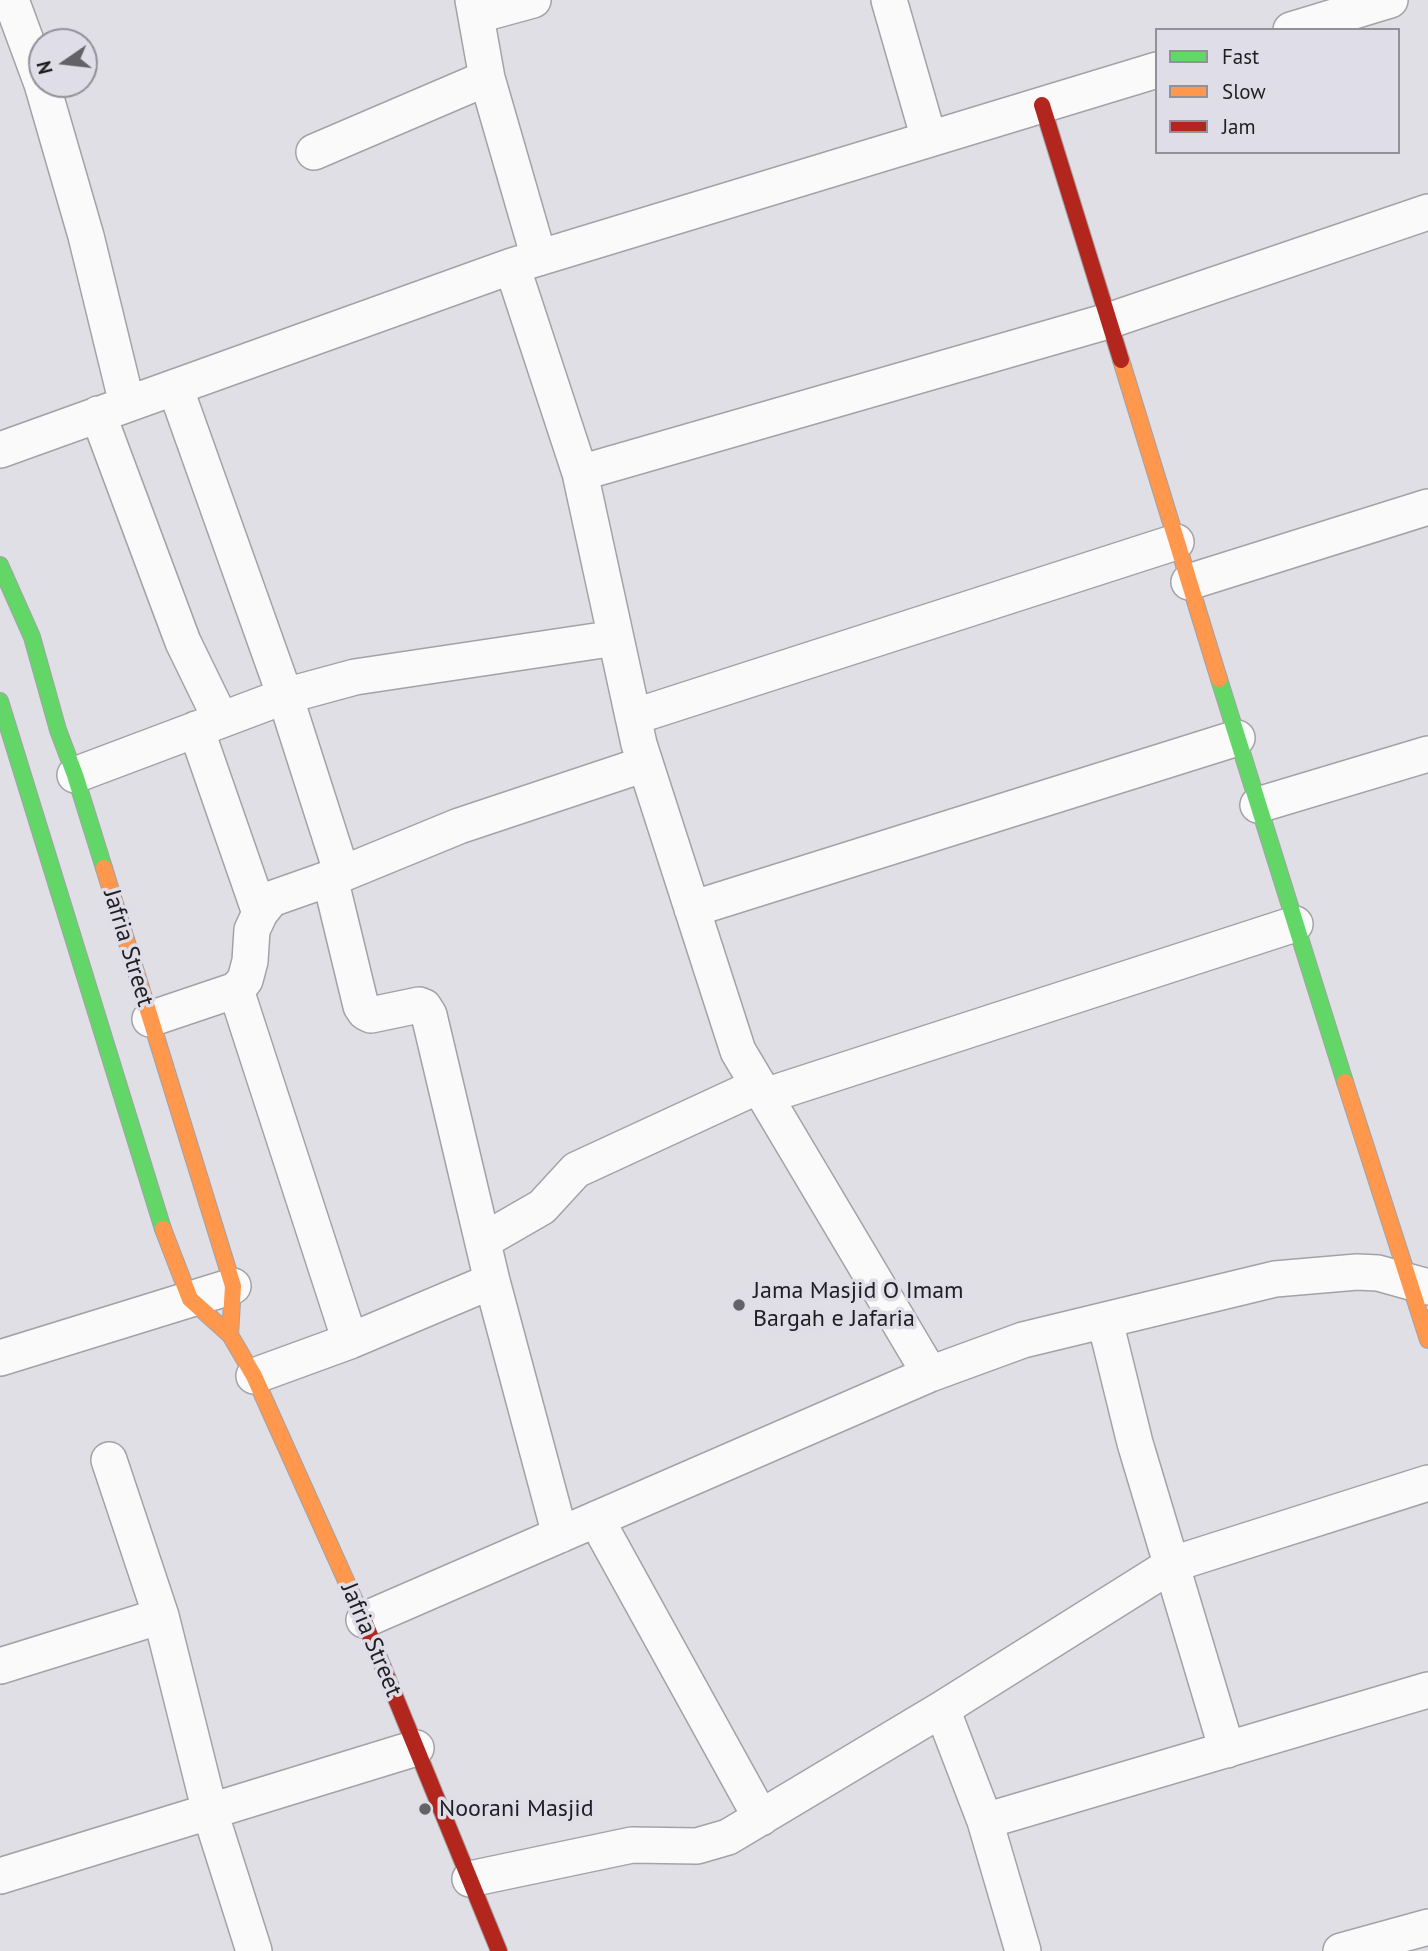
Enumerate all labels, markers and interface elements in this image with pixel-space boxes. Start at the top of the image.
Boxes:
north arrow [28,28,98,98]
legend [1155,28,1400,154]
text: Fast [1222,43,1259,70]
text: N [31,59,58,77]
text: Slow [1222,78,1266,105]
text: Jam [1222,113,1256,140]
street label: Jafria Street [97,886,159,1010]
place label: Jama Masjid O Imam Bargah e Jafaria [753,1277,964,1333]
marker: Jama Masjid O Imam Bargah e Jafaria [731,1297,747,1313]
street label: Jafria Street [334,1579,408,1701]
place label: Noorani Masjid [439,1795,594,1823]
marker: Noorani Masjid [417,1801,433,1817]

